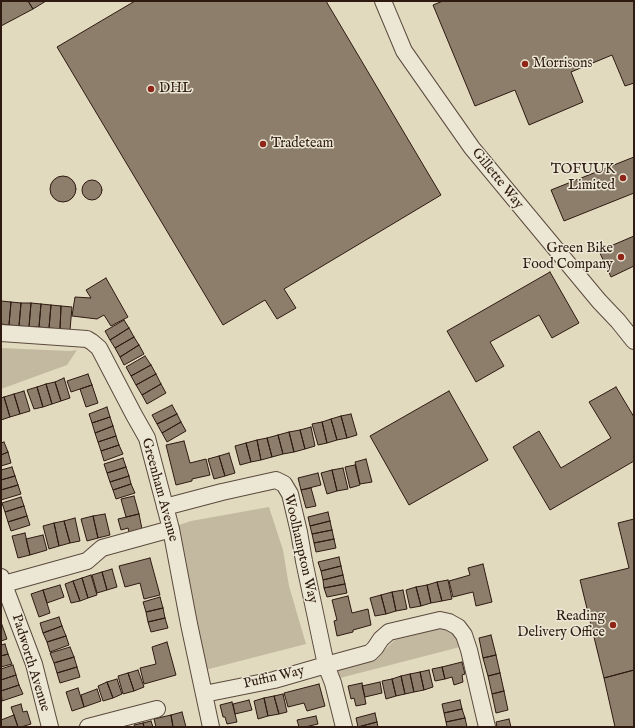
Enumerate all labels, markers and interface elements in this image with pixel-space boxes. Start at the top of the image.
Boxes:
place label: Morrisons [533,56,592,72]
marker: Morrisons [520,59,530,69]
place label: DHL [159,81,192,97]
marker: DHL [146,84,156,94]
place label: Tradeteam [271,136,333,152]
marker: Tradeteam [258,139,268,149]
street label: Gillette Way [467,145,527,213]
place label: TOFUUK Limited [551,162,615,194]
marker: TOFUUK Limited [618,173,628,183]
place label: Green Bike Food Company [522,241,613,274]
marker: Green Bike Food Company [616,252,626,262]
street label: Greenham Avenue [137,436,181,544]
street label: Woolhampton Way [279,493,321,605]
place label: Reading Delivery Office [517,609,605,642]
street label: Padworth Avenue [7,612,53,714]
marker: Reading Delivery Office [608,620,618,630]
street label: Puffin Way [242,663,306,693]

